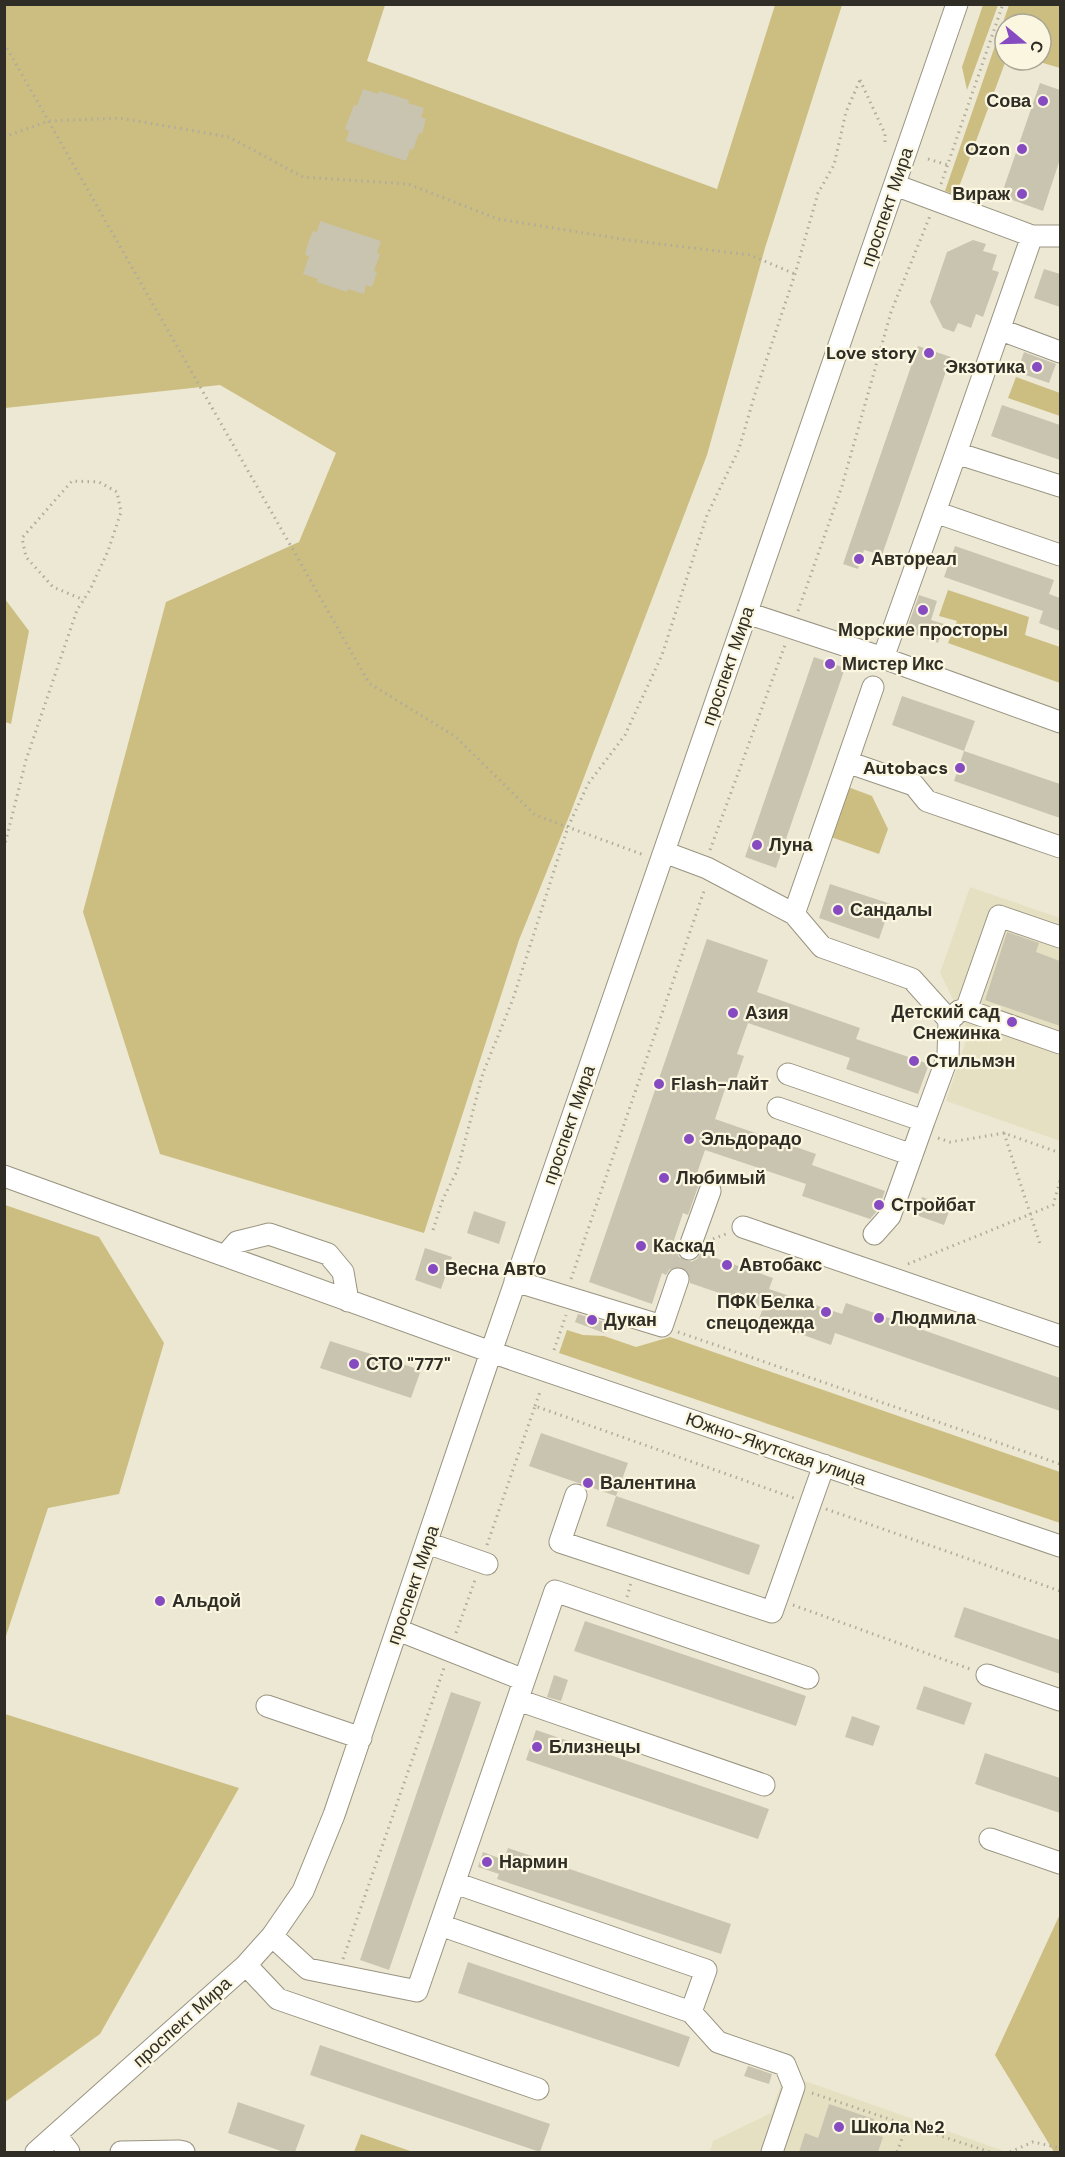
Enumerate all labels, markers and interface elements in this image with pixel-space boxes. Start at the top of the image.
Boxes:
north arrow [993,12,1053,72]
text: С [1025,38,1049,56]
place label: Сова [986,89,1032,113]
marker: Сова [1036,94,1050,108]
place label: Ozon [965,137,1010,161]
marker: Ozon [1015,142,1029,156]
street label: проспект Мира [855,143,919,270]
place label: Вираж [952,182,1010,206]
marker: Вираж [1015,187,1029,201]
place label: Love story [826,341,917,365]
marker: Love story [922,346,936,360]
place label: Экзотика [945,355,1026,379]
marker: Экзотика [1030,360,1044,374]
place label: Автореал [871,547,957,571]
marker: Автореал [852,552,866,566]
street label: проспект Мира [696,602,760,729]
marker: Морские просторы [916,603,930,617]
place label: Морские просторы [838,618,1008,642]
place label: Мистер Икс [842,652,944,676]
marker: Мистер Икс [823,657,837,671]
place label: Autobacs [863,756,948,780]
marker: Autobacs [953,761,967,775]
place label: Луна [769,833,814,857]
marker: Луна [750,838,764,852]
place label: Сандалы [850,898,932,922]
marker: Сандалы [831,903,845,917]
place label: Детский сад Снежинка [892,1000,1001,1045]
place label: Азия [745,1001,789,1025]
marker: Азия [726,1006,740,1020]
marker: Детский сад Снежинка [1005,1015,1019,1029]
place label: Стильмэн [926,1049,1015,1073]
marker: Стильмэн [907,1054,921,1068]
street label: проспект Мира [537,1061,601,1188]
place label: Flash-лайт [671,1072,769,1096]
marker: Flash-лайт [652,1077,666,1091]
place label: Эльдорадо [701,1127,802,1151]
marker: Эльдорадо [682,1132,696,1146]
place label: Любимый [676,1166,766,1190]
marker: Любимый [657,1171,671,1185]
place label: Стройбат [891,1193,976,1217]
marker: Стройбат [872,1198,886,1212]
place label: Каскад [653,1234,715,1258]
marker: Каскад [634,1239,648,1253]
place label: Автобакс [739,1253,822,1277]
place label: Весна Авто [445,1257,546,1281]
marker: Автобакс [720,1258,734,1272]
marker: Весна Авто [426,1262,440,1276]
place label: ПФК Белка спецодежда [706,1290,815,1335]
marker: ПФК Белка спецодежда [819,1305,833,1319]
place label: Людмила [891,1306,977,1330]
place label: Дукан [604,1308,657,1332]
marker: Людмила [872,1311,886,1325]
marker: Дукан [585,1313,599,1327]
place label: СТО "777" [366,1352,451,1376]
marker: СТО "777" [347,1357,361,1371]
street label: Южно-Якутская улица [683,1407,870,1491]
place label: Валентина [600,1471,697,1495]
marker: Валентина [581,1476,595,1490]
street label: проспект Мира [381,1521,445,1648]
place label: Альдой [172,1589,241,1613]
marker: Альдой [153,1594,167,1608]
place label: Близнецы [549,1735,641,1759]
marker: Близнецы [530,1740,544,1754]
place label: Нармин [499,1850,568,1874]
marker: Нармин [480,1855,494,1869]
street label: проспект Мира [128,1971,237,2073]
place label: Школа №2 [851,2115,945,2139]
marker: Школа №2 [832,2120,846,2134]

